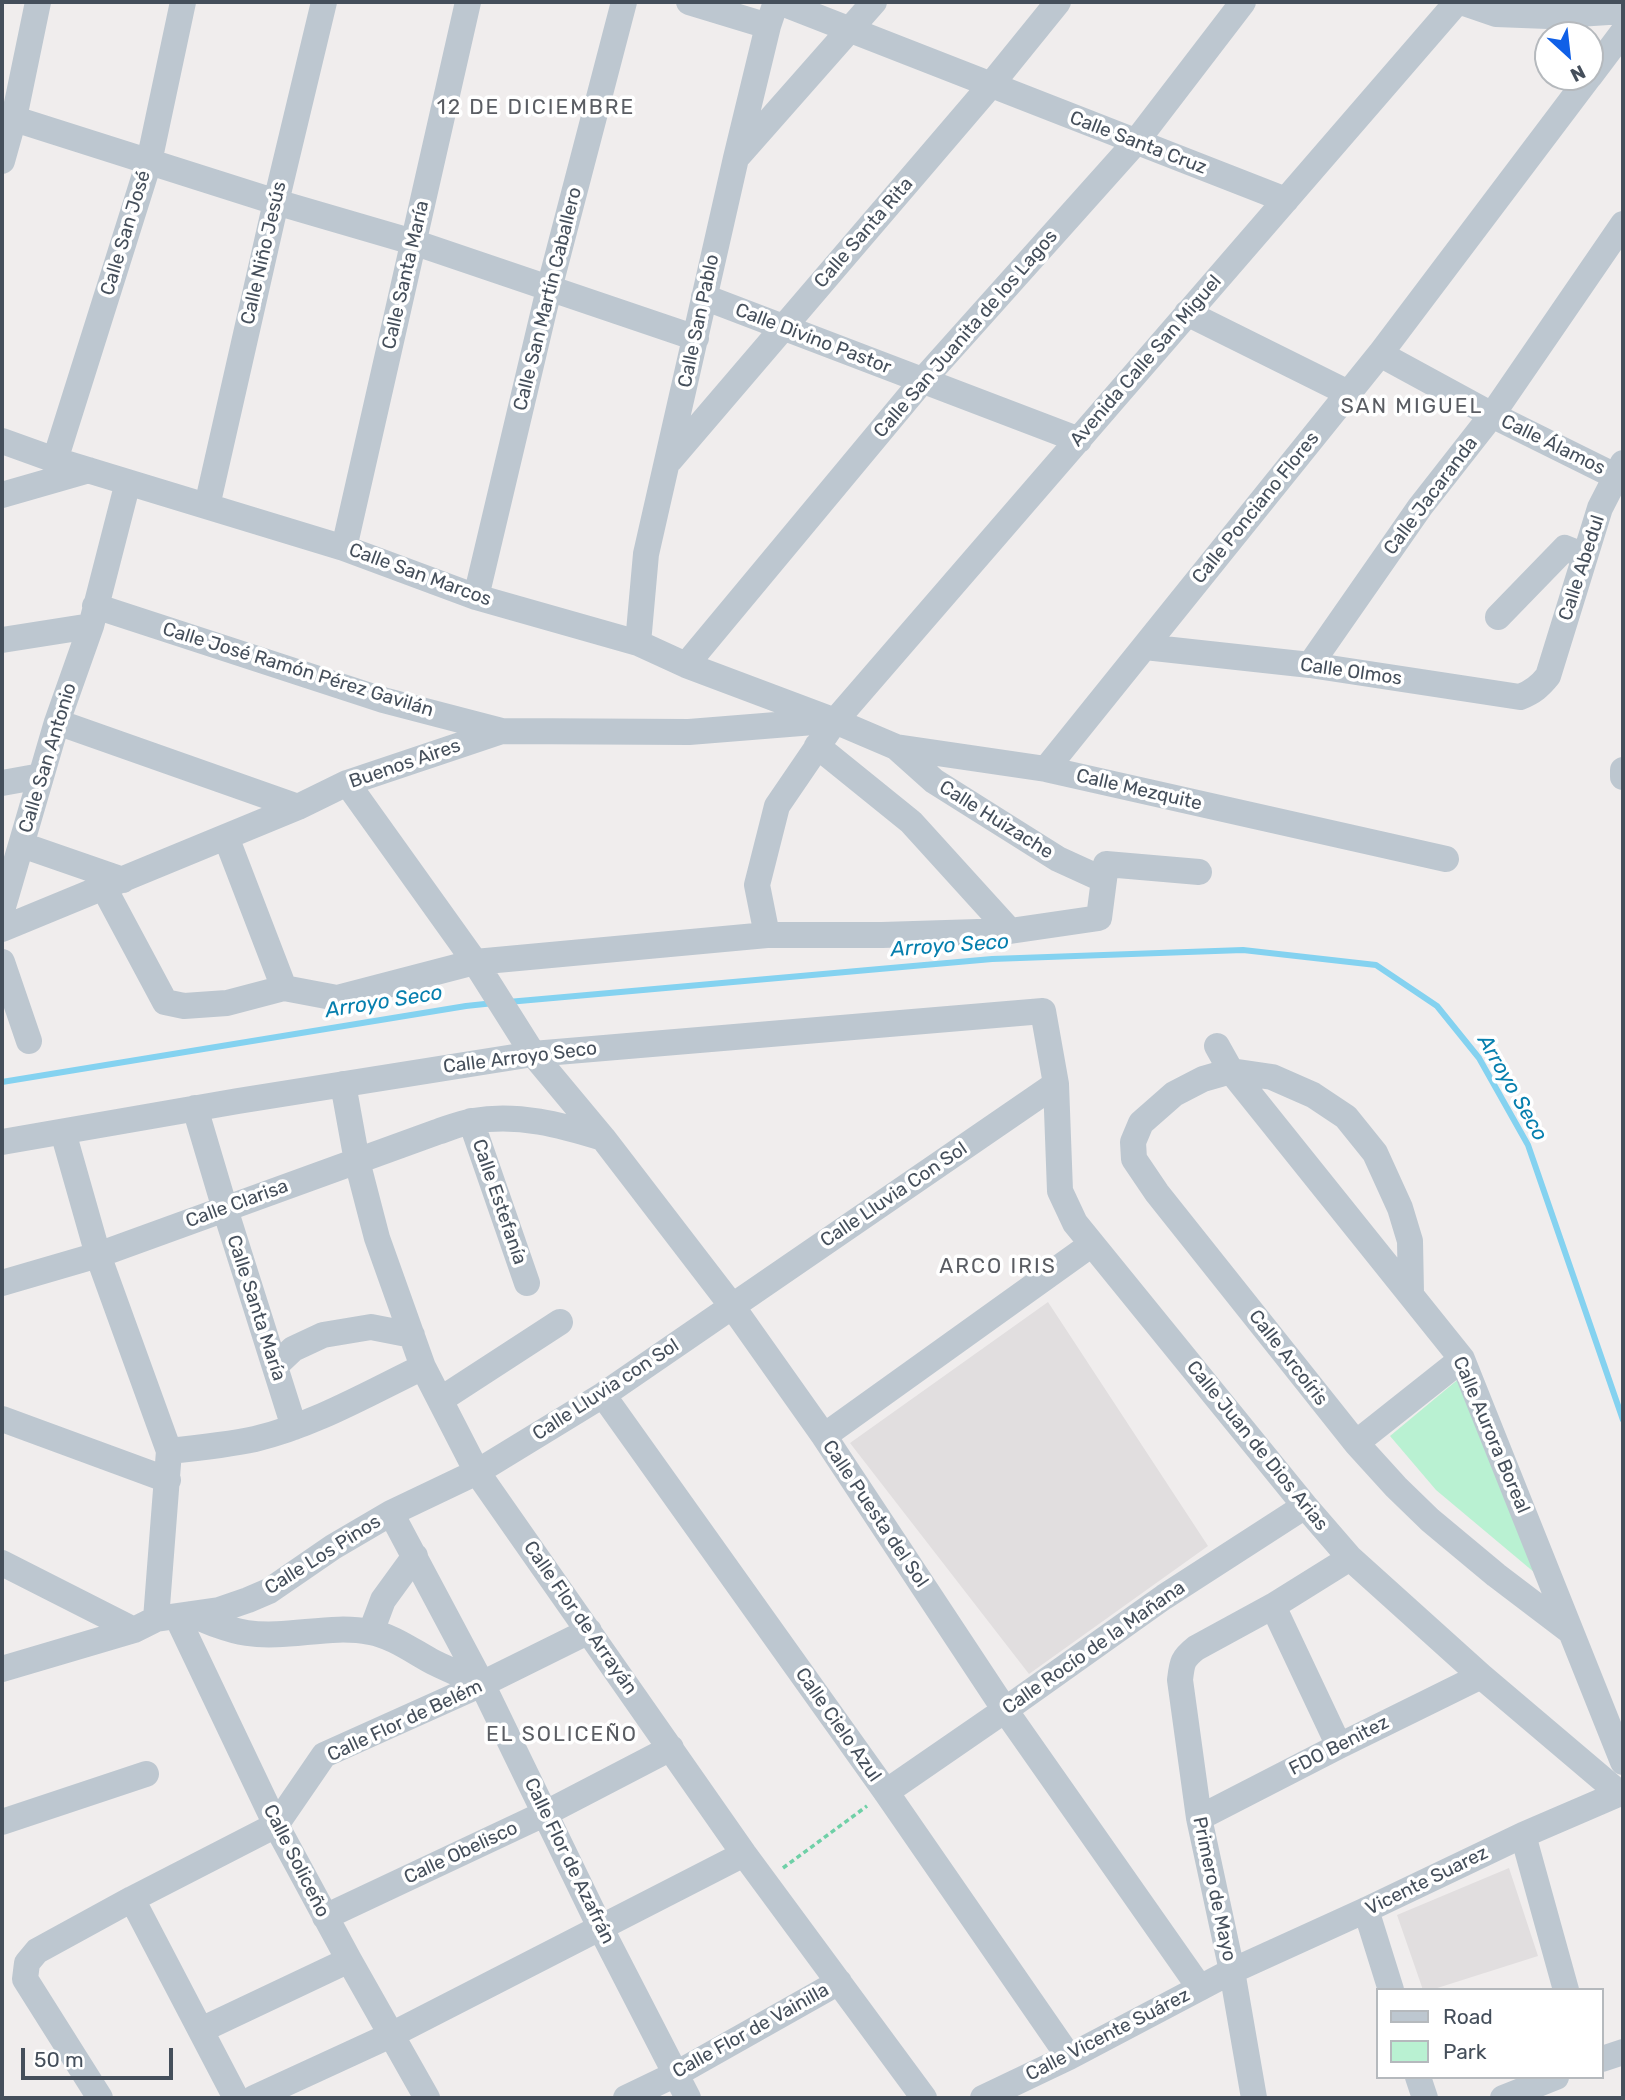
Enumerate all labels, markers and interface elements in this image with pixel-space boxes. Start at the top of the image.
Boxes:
north arrow [1534,21,1604,91]
text: N [1567,60,1589,87]
district label: 12 DE DICIEMBRE [439,95,633,121]
street label: Calle Santa Cruz [1066,106,1210,180]
street label: Calle San José [96,168,156,298]
street label: Calle Santa Rita [810,173,918,293]
street label: Calle Niño Jesús [236,179,292,327]
street label: Calle San Martín Caballero [509,185,587,413]
street label: Calle Santa María [378,198,434,352]
street label: Calle San Juanita de los Lagos [869,225,1063,443]
street label: Calle San Pablo [674,252,724,390]
street label: Avenida Calle San Miguel [1065,271,1227,451]
street label: Calle Divino Pastor [732,299,894,379]
district label: SAN MIGUEL [1342,394,1482,420]
street label: Calle Álamos [1497,410,1609,480]
street label: Calle Ponciano Flores [1188,427,1324,589]
street label: Calle Jacaranda [1379,432,1483,560]
street label: Calle Abedul [1554,512,1610,624]
street label: Calle San Marcos [346,539,494,611]
street label: Calle José Ramón Pérez Gavilán [160,618,436,722]
street label: Calle Olmos [1299,654,1403,690]
street label: Calle San Antonio [14,680,82,836]
street label: Buenos Aires [346,734,464,794]
street label: Calle Mezquite [1074,764,1204,816]
street label: Calle Huizache [935,776,1057,864]
water label: Arroyo Seco [890,929,1010,963]
water label: Arroyo Seco [324,980,444,1024]
water label: Arroyo Seco [1471,1030,1553,1146]
street label: Calle Arroyo Seco [442,1037,598,1079]
street label: Calle Estefanía [467,1136,531,1268]
street label: Calle Lluvia Con Sol [816,1138,972,1252]
street label: Calle Clarisa [183,1175,291,1233]
street label: Calle Santa María [222,1232,290,1384]
district label: ARCO IRIS [940,1254,1056,1280]
street label: Calle Arcoíris [1244,1306,1332,1410]
street label: Calle Lluvia con Sol [529,1334,683,1446]
street label: Calle Aurora Boreal [1448,1353,1534,1517]
street label: Calle Juan de Dios Arias [1181,1356,1333,1536]
street label: Calle Puesta del Sol [817,1436,933,1592]
street label: Calle Los Pinos [261,1510,385,1600]
street label: Calle Flor de Arrayán [518,1537,642,1699]
street label: Calle Rocío de la Mañana [998,1576,1190,1720]
street label: Calle Cielo Azul [790,1663,886,1787]
street label: Calle Flor de Belém [324,1675,486,1767]
street label: FDO Benitez [1285,1711,1393,1781]
district label: EL SOLICEÑO [487,1722,637,1748]
street label: Calle Flor de Azafrán [519,1774,619,1948]
street label: Calle Soliceño [258,1801,334,1921]
street label: Primero de Mayo [1188,1815,1240,1963]
street label: Calle Obelisco [401,1817,521,1889]
street label: Vicente Suarez [1362,1842,1492,1920]
street label: Calle Flor de Vainilla [669,1979,833,2083]
street label: Calle Vicente Suárez [1022,1984,1194,2086]
legend [1376,1988,1604,2079]
text: Road [1443,2004,1493,2029]
scale bar [24,2034,177,2078]
text: Park [1443,2039,1487,2064]
text: 50 m [34,2047,84,2072]

